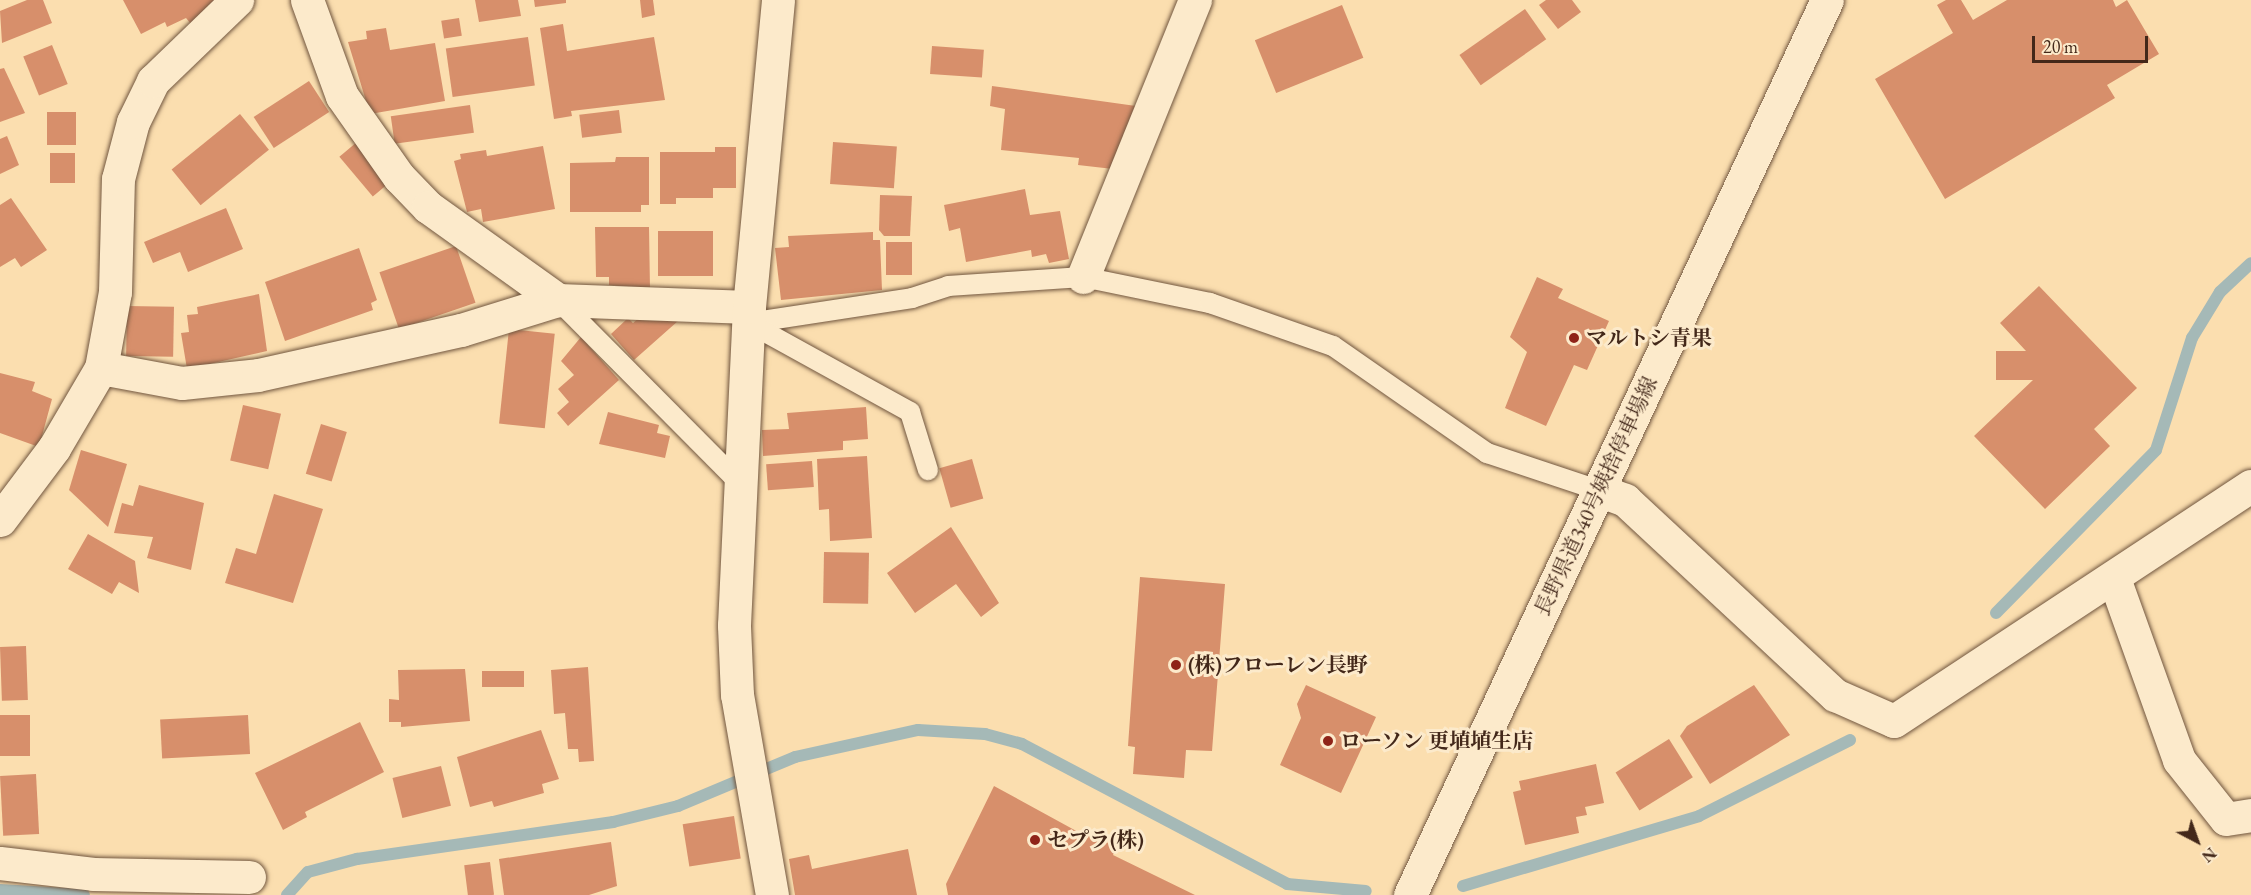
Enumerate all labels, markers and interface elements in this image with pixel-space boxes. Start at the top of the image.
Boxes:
scale bar [2035,24,2150,62]
text: 20 m [2043,35,2078,58]
place label: マルトシ青果 [1586,325,1712,351]
marker: マルトシ青果 [1567,331,1581,345]
street label: 長野県道340号姨捨停車場線 [1529,372,1663,620]
place label: (株)フローレン長野 [1188,652,1369,678]
marker: (株)フローレン長野 [1169,658,1183,672]
place label: ローソン 更埴埴生店 [1340,728,1534,754]
marker: ローソン 更埴埴生店 [1321,734,1335,748]
north arrow [2167,811,2227,871]
place label: セプラ(株) [1047,827,1144,853]
marker: セプラ(株) [1028,833,1042,847]
text: N [2197,843,2221,867]

